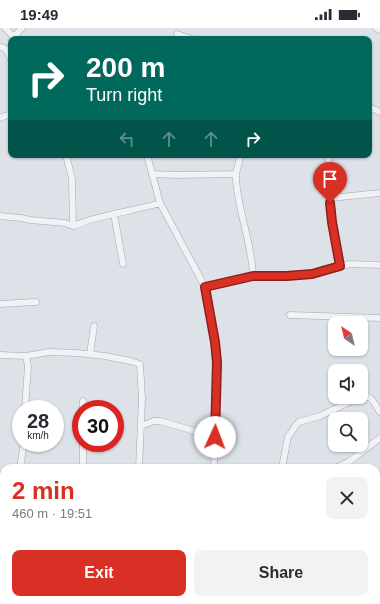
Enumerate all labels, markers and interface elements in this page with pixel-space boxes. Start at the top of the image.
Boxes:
text: 19:49 [20,6,58,23]
icon: right [20,52,72,104]
text: 200 m [86,52,165,83]
text: Turn right [86,85,162,105]
icon: left [116,128,138,150]
icon: ahead [158,128,180,150]
icon: ahead [200,128,222,150]
icon: right [242,128,264,150]
pin [313,162,347,203]
icon: arrive [319,168,341,190]
north arrow [328,316,368,356]
map controls [328,316,368,452]
button: sound [328,364,368,404]
speed limit sign: 30 [72,400,124,452]
text: 28 [27,410,49,432]
button: search [328,412,368,452]
position arrow [194,416,236,458]
text: km/h [27,430,49,441]
text: 2 min [12,477,75,504]
button: close [326,477,368,519]
text: 460 m · 19:51 [12,506,92,521]
button: Exit [12,550,186,596]
button: Share [194,550,368,596]

